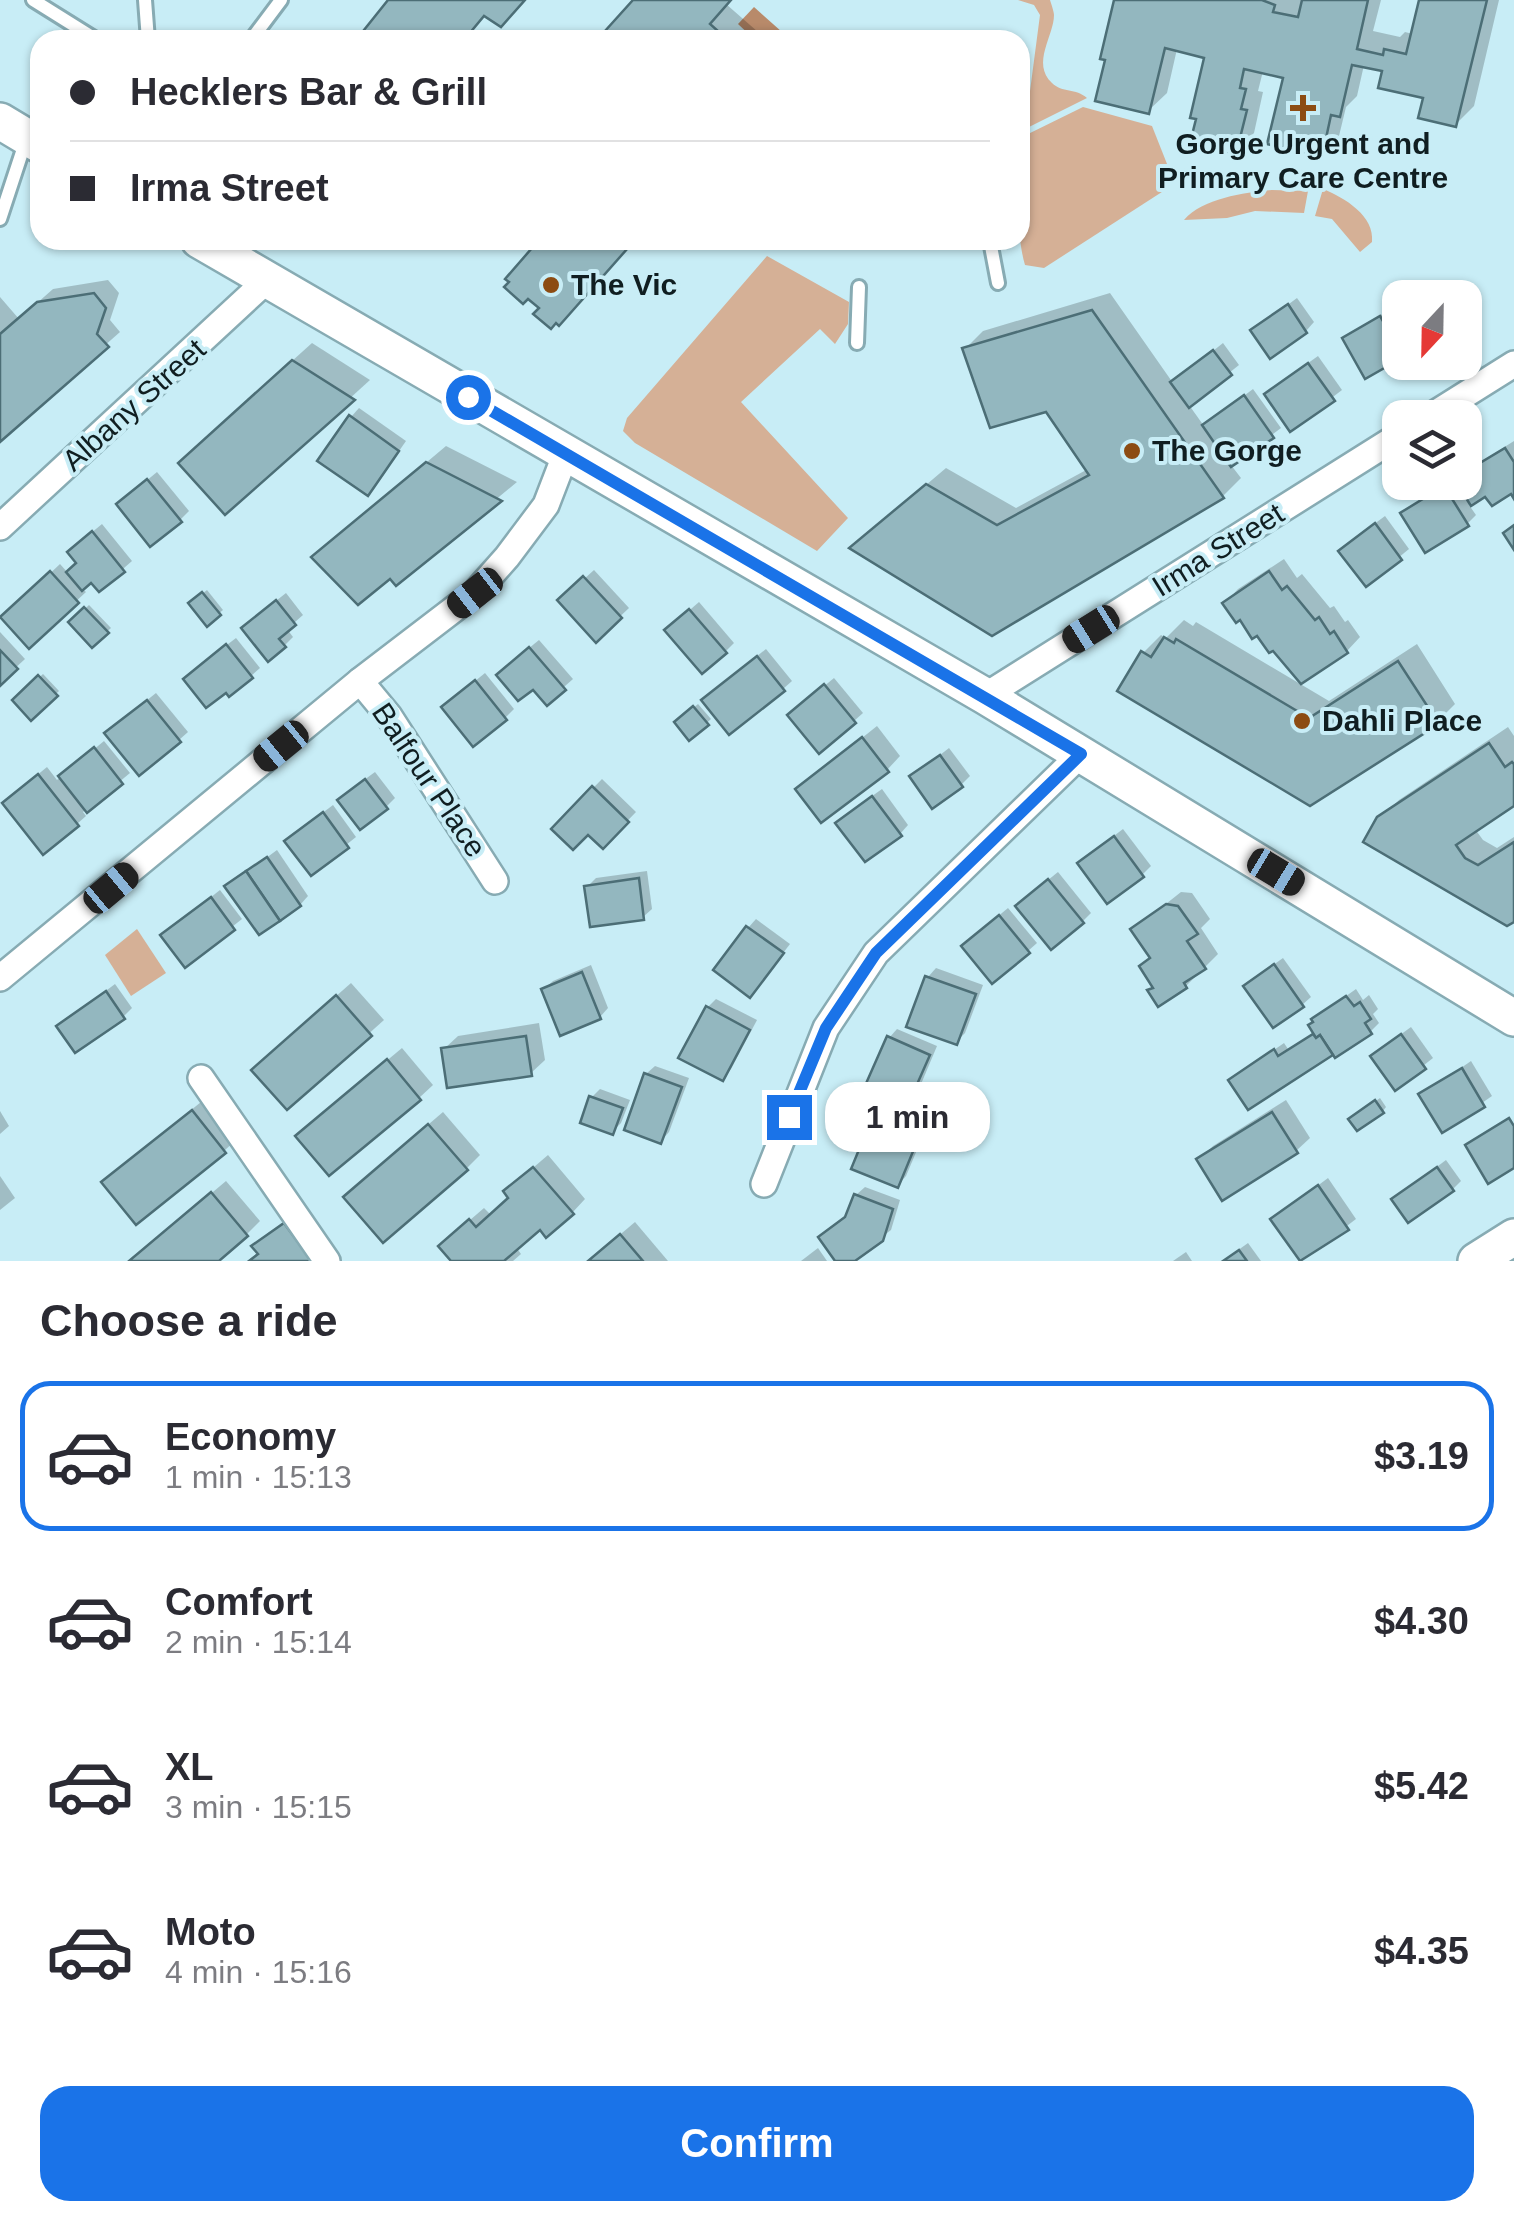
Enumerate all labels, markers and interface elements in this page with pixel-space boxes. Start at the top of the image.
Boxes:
text: Hecklers Bar & Grill [130,71,487,113]
marker: Gorge Urgent and Primary Care Centre [1290,95,1316,121]
place label: Gorge Urgent and Primary Care Centre [1158,127,1448,194]
text: Irma Street [130,167,329,209]
place label: The Vic [571,268,677,301]
marker: The Vic [540,274,562,296]
north arrow [1382,280,1482,380]
map controls [1382,280,1482,500]
street label: Albany Street [56,332,212,477]
route start [446,375,491,420]
button: layers [1382,400,1482,500]
place label: The Gorge [1152,434,1302,467]
marker: The Gorge [1121,440,1143,462]
street label: Irma Street [1146,496,1290,603]
car [442,563,508,623]
car [1058,600,1124,658]
street label: Balfour Place [366,697,493,863]
place label: Dahli Place [1322,704,1482,737]
marker: Dahli Place [1291,710,1313,732]
car [248,715,314,777]
car [1243,844,1309,900]
car [78,857,144,919]
callout: 1 min [824,1082,989,1152]
route end [767,1095,812,1140]
text: 1 min [866,1099,949,1135]
text: Choose a ride [40,1295,338,1346]
icon: car [45,1411,135,1501]
text: Economy [165,1416,336,1458]
text: $3.19 [1374,1435,1469,1477]
text: 1 min · 15:13 [165,1459,352,1495]
icon: car [45,1576,135,1666]
text: Comfort [165,1581,313,1623]
text: $4.30 [1374,1600,1469,1642]
text: 2 min · 15:14 [165,1624,352,1660]
icon: car [45,1741,135,1831]
text: XL [165,1746,214,1788]
text: $5.42 [1374,1765,1469,1807]
text: 3 min · 15:15 [165,1789,352,1825]
icon: car [45,1906,135,1996]
text: Moto [165,1911,256,1953]
text: $4.35 [1374,1930,1469,1972]
text: 4 min · 15:16 [165,1954,352,1990]
button: Confirm [40,2086,1474,2201]

